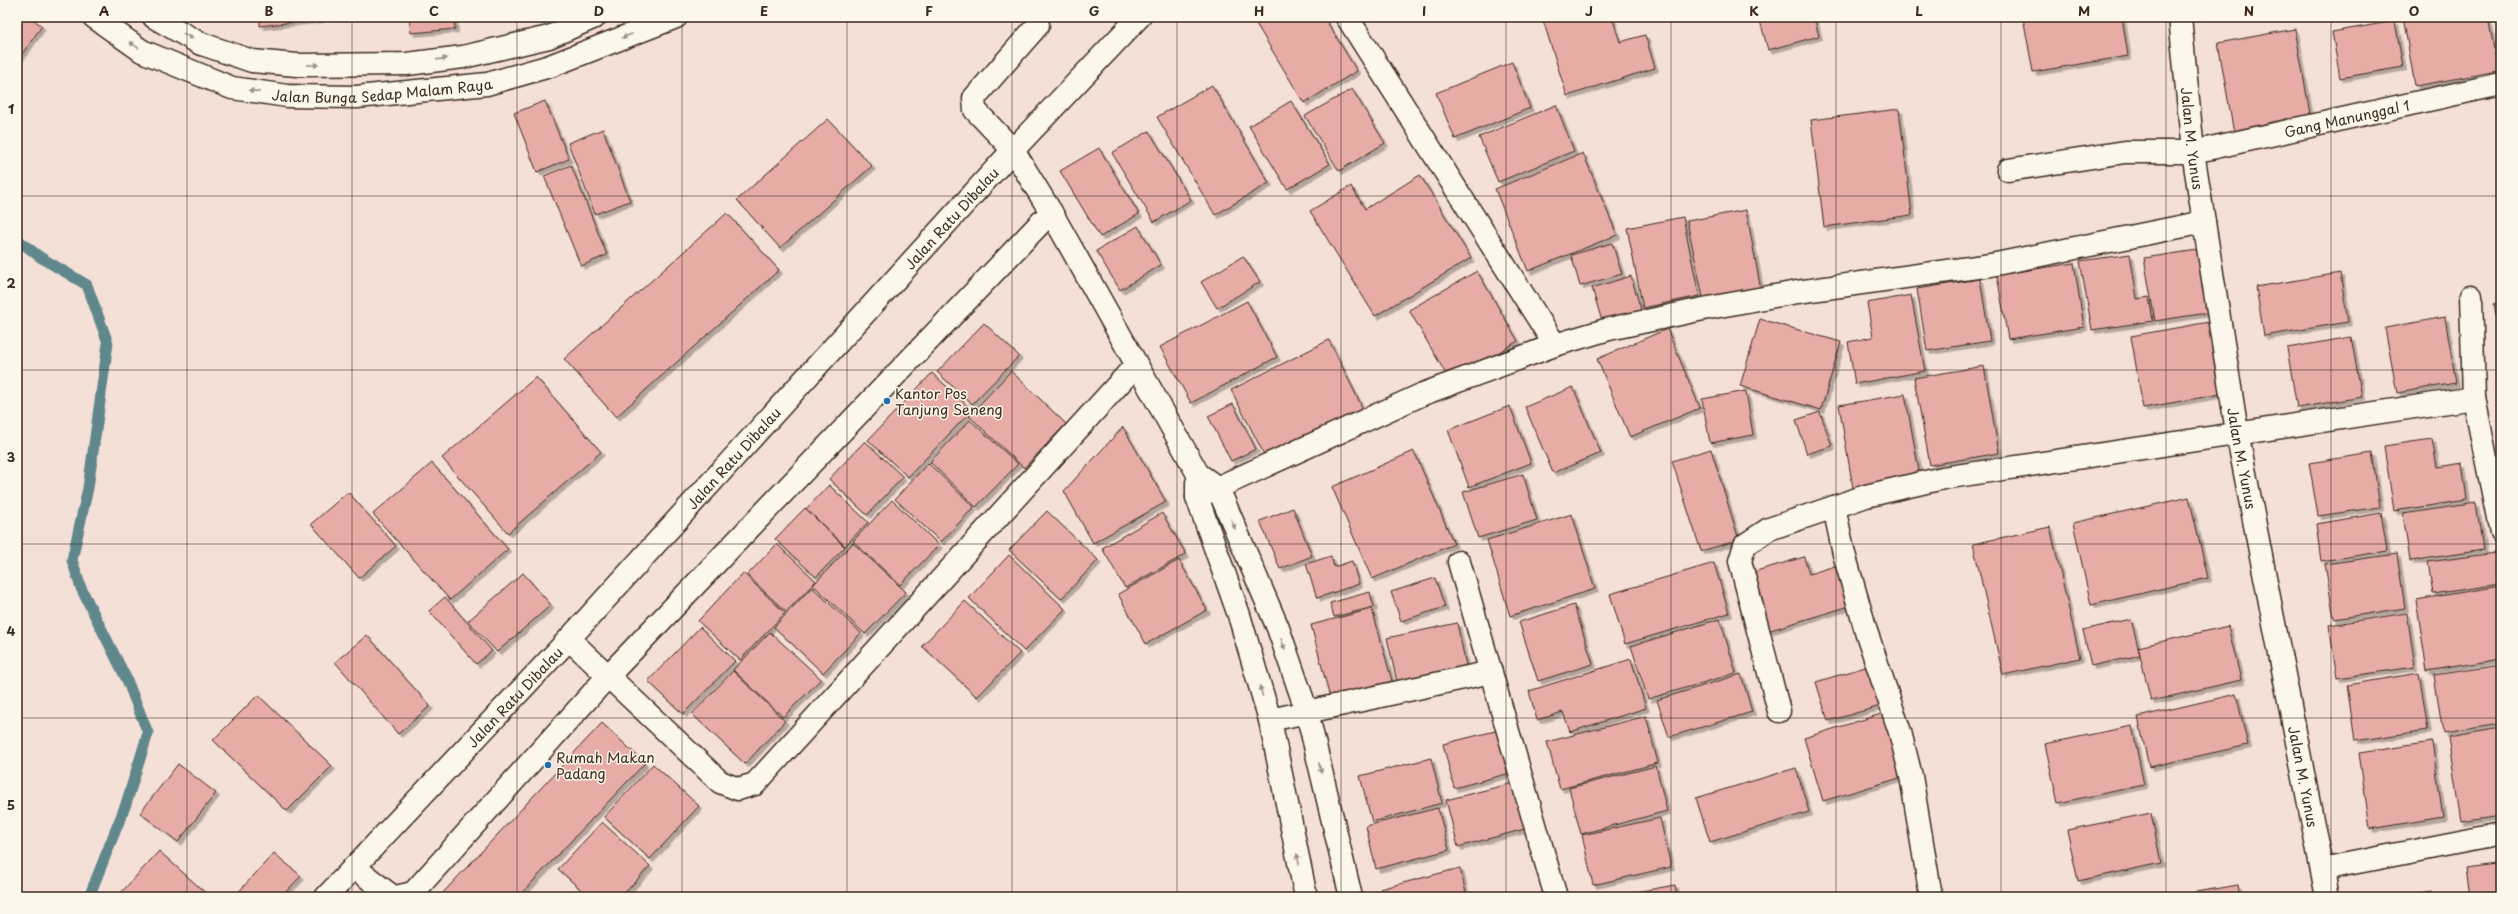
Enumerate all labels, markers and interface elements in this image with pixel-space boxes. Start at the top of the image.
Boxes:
text: A [99,1,109,20]
text: B [265,1,274,20]
text: C [429,1,439,20]
text: D [594,1,604,20]
text: E [760,1,768,20]
text: F [925,1,933,20]
text: G [1089,1,1099,20]
text: H [1254,1,1264,20]
text: I [1422,1,1426,20]
text: J [1585,1,1593,20]
text: K [1749,1,1759,20]
text: L [1915,1,1923,20]
text: M [2078,1,2090,20]
text: N [2244,1,2254,20]
text: O [2409,1,2419,20]
one-way arrow [182,33,193,40]
one-way arrow [620,34,632,40]
one-way arrow [128,41,139,49]
one-way arrow [436,56,448,63]
one-way arrow [307,62,320,68]
street label: Jalan Bunga Sedap Malam Raya [271,72,495,107]
street label: Jalan M. Yunus [2176,86,2209,191]
one-way arrow [248,88,260,94]
street label: Gang Manunggal 1 [2282,94,2412,142]
text: 1 [8,99,14,118]
street label: Jalan Ratu Dibalau [899,162,1003,274]
text: 2 [6,273,16,292]
place label: Kantor Pos Tanjung Seneng [895,383,1003,420]
marker: Kantor Pos Tanjung Seneng [882,396,892,406]
street label: Jalan Ratu Dibalau [681,402,785,514]
street label: Jalan M. Yunus [2223,406,2262,511]
text: 3 [7,447,16,466]
one-way arrow [1230,518,1236,529]
text: 4 [7,621,16,640]
one-way arrow [1280,638,1286,650]
street label: Jalan Ratu Dibalau [462,642,567,752]
one-way arrow [1258,685,1264,697]
street label: Jalan M. Yunus [2284,724,2324,829]
place label: Rumah Makan Padang [556,747,655,784]
marker: Rumah Makan Padang [543,760,553,770]
one-way arrow [1318,762,1324,774]
text: 5 [7,795,15,814]
one-way arrow [1295,853,1301,865]

